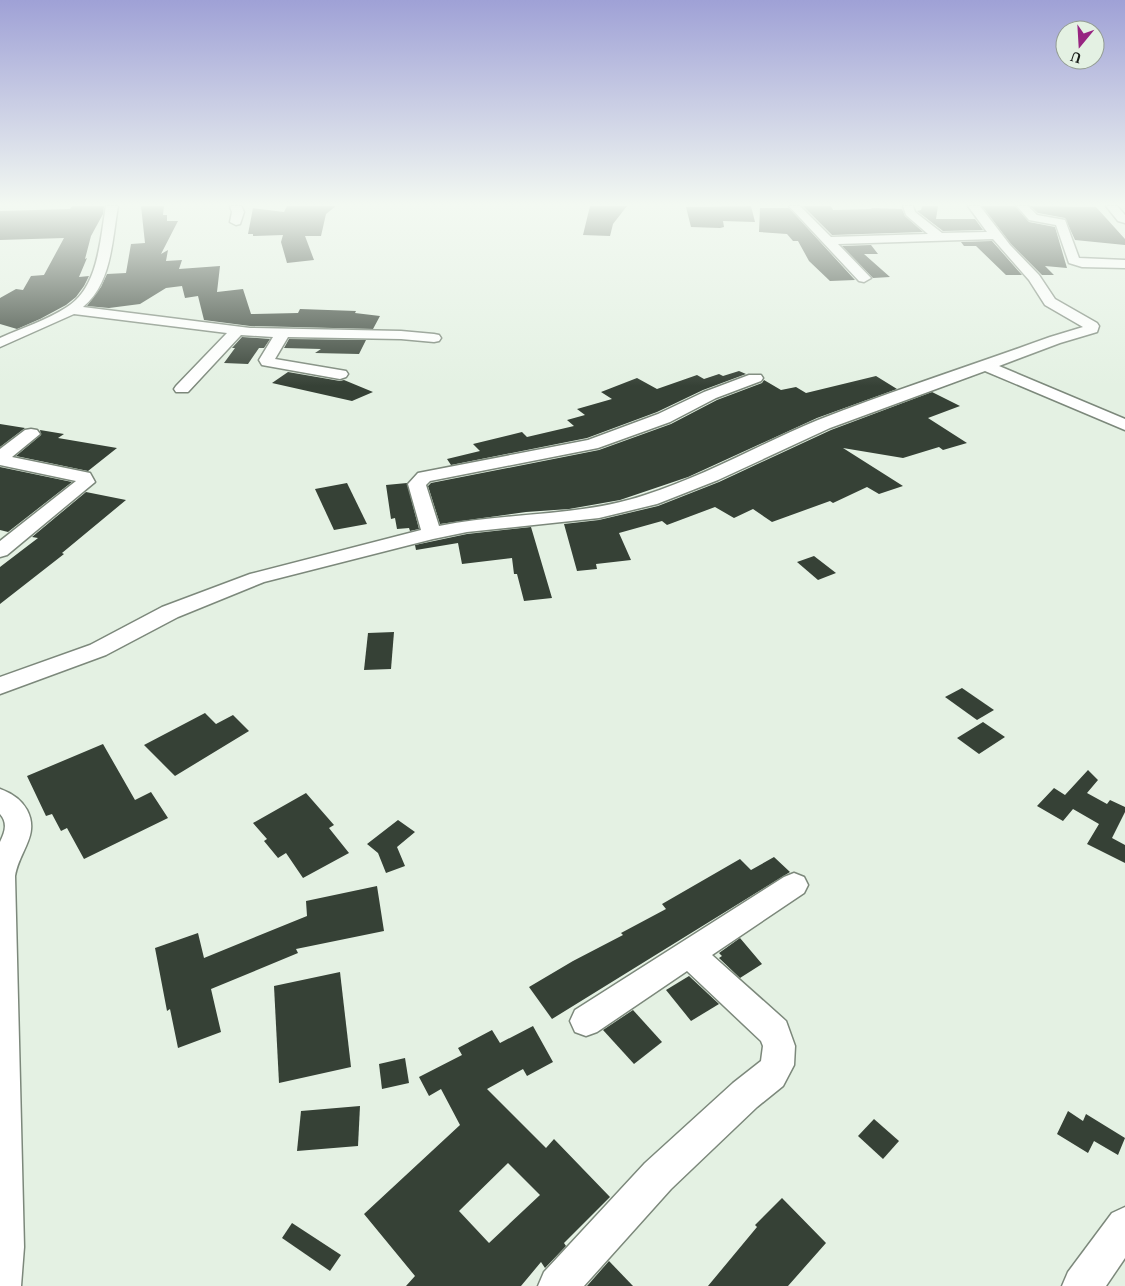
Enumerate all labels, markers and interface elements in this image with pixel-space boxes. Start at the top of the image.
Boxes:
north arrow [1055,20,1105,70]
text: U [1068,47,1084,68]

